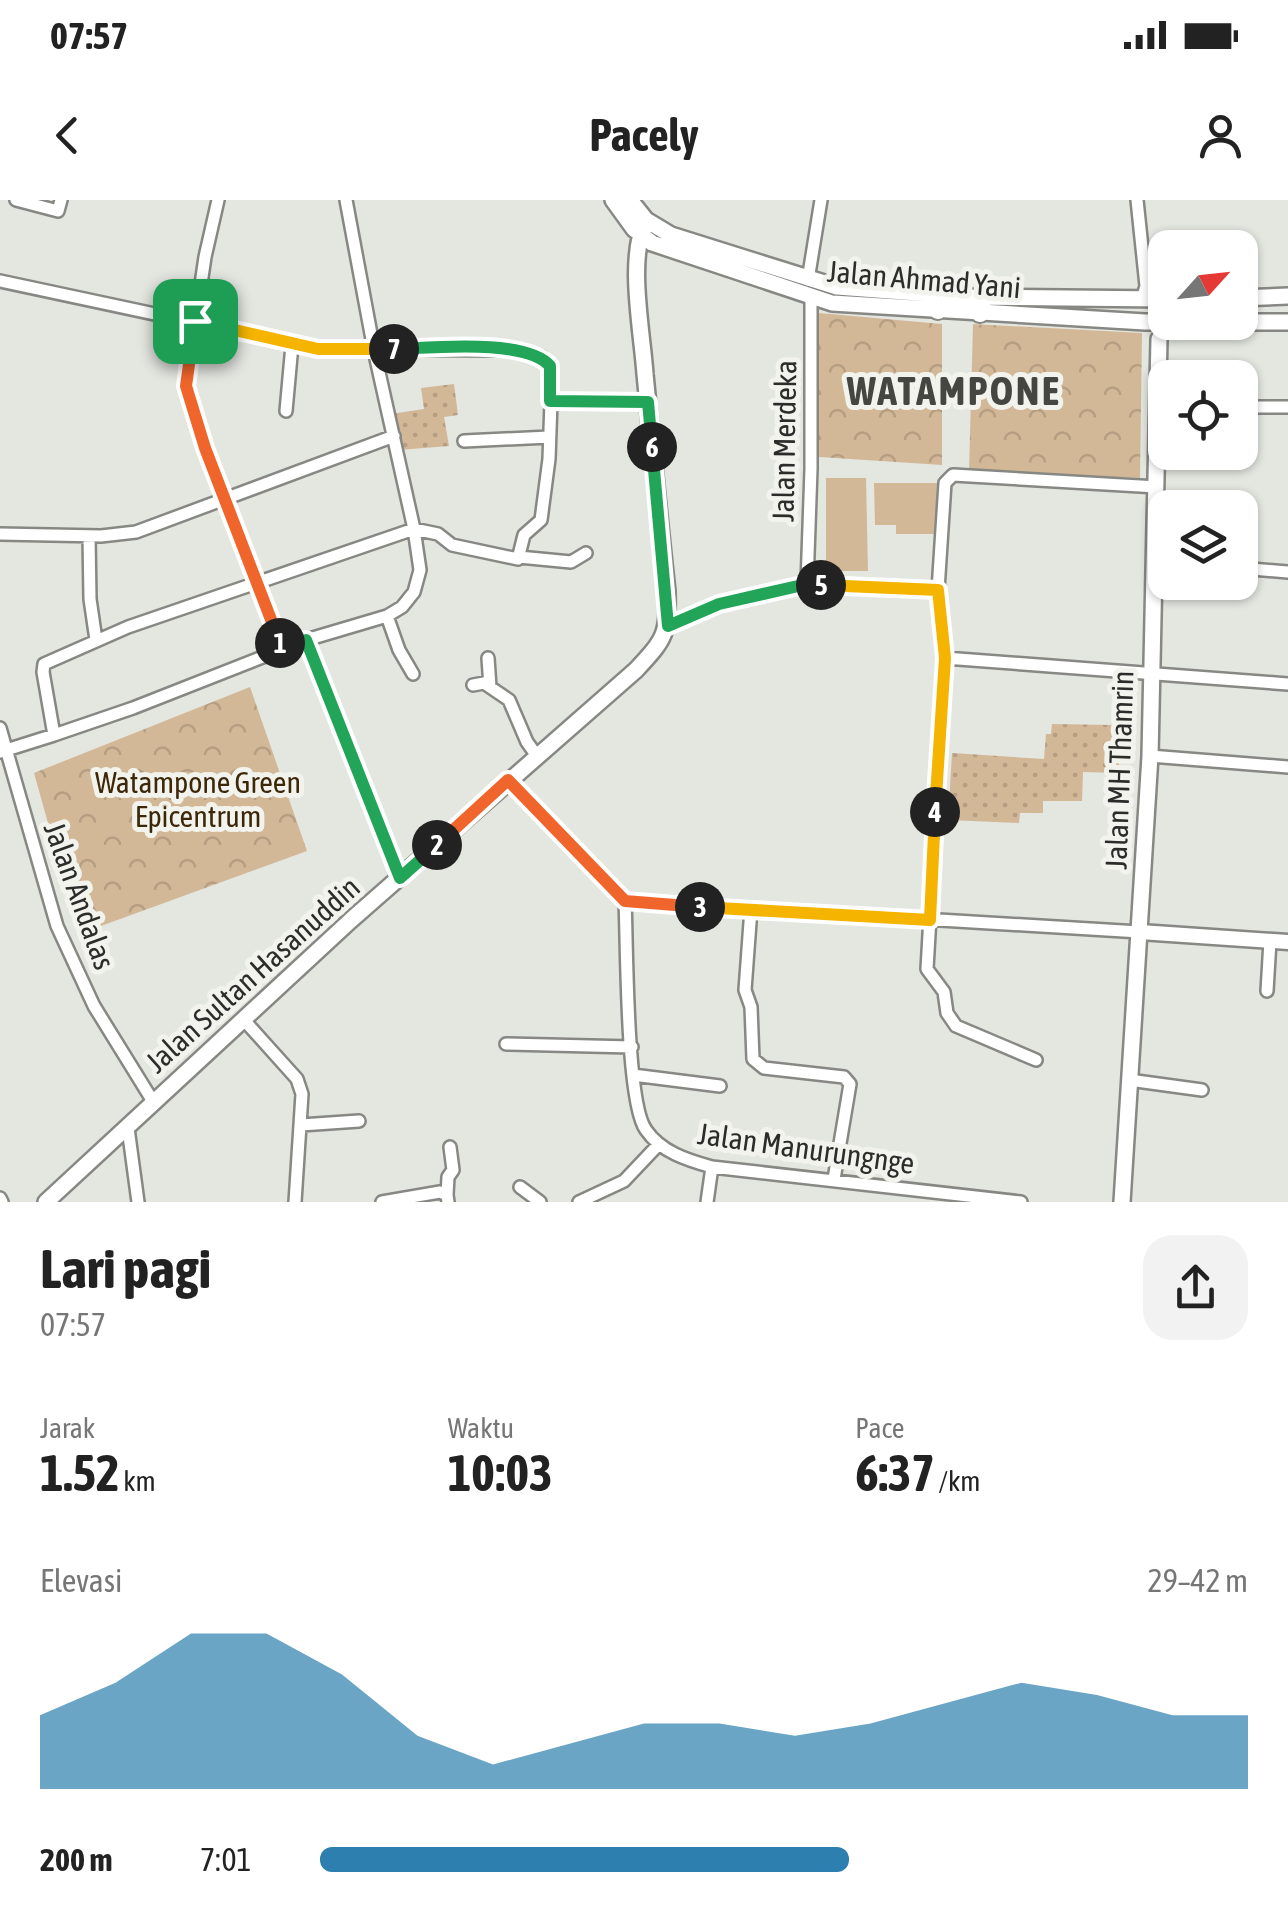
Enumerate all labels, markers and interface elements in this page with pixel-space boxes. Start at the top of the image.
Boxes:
text: 07:57 [50,14,128,57]
icon: back [40,108,95,163]
icon: person [1193,108,1248,163]
text: Pacely [589,109,699,161]
north arrow [1148,230,1258,340]
map controls [1148,230,1258,600]
street label: Jalan Ahmad Yani [826,254,1022,304]
pin [153,279,238,364]
icon: arrive [168,294,223,349]
pin: 7 [369,324,419,374]
text: 7 [387,333,401,365]
street label: Jalan Merdeka [766,360,802,522]
button: locate [1148,360,1258,470]
district label: WATAMPONE [846,368,1061,413]
pin: 6 [627,422,677,472]
text: 6 [645,431,659,463]
button: layers [1148,490,1258,600]
pin: 5 [796,560,846,610]
text: 5 [814,569,828,601]
pin: 1 [255,618,305,668]
text: 1 [273,627,287,659]
street label: Jalan MH Thamrin [1099,670,1139,870]
park label: Watampone Green Epicentrum [95,765,301,833]
pin: 4 [910,787,960,837]
text: 4 [928,796,942,828]
street label: Jalan Andalas [38,817,122,974]
pin: 2 [412,820,462,870]
text: 2 [430,829,444,861]
street label: Jalan Sultan Hasanuddin [139,870,366,1079]
pin: 3 [675,882,725,932]
text: 3 [693,891,707,923]
street label: Jalan Manurungnge [696,1116,917,1180]
button: share [1143,1235,1248,1340]
text: Lari pagi [40,1237,211,1300]
text: 07:57 [40,1306,106,1343]
text: Jarak [40,1412,95,1444]
text: Waktu [448,1412,514,1444]
text: Pace [855,1412,905,1444]
text: 1.52 [40,1444,119,1502]
text: 10:03 [448,1444,553,1502]
text: 6:37 [855,1444,935,1502]
text: km [119,1465,156,1497]
text: /km [935,1465,981,1497]
text: Elevasi [40,1562,122,1599]
text: 29–42 m [1148,1562,1248,1599]
text: 200 m [40,1841,113,1878]
text: 7:01 [200,1841,251,1878]

